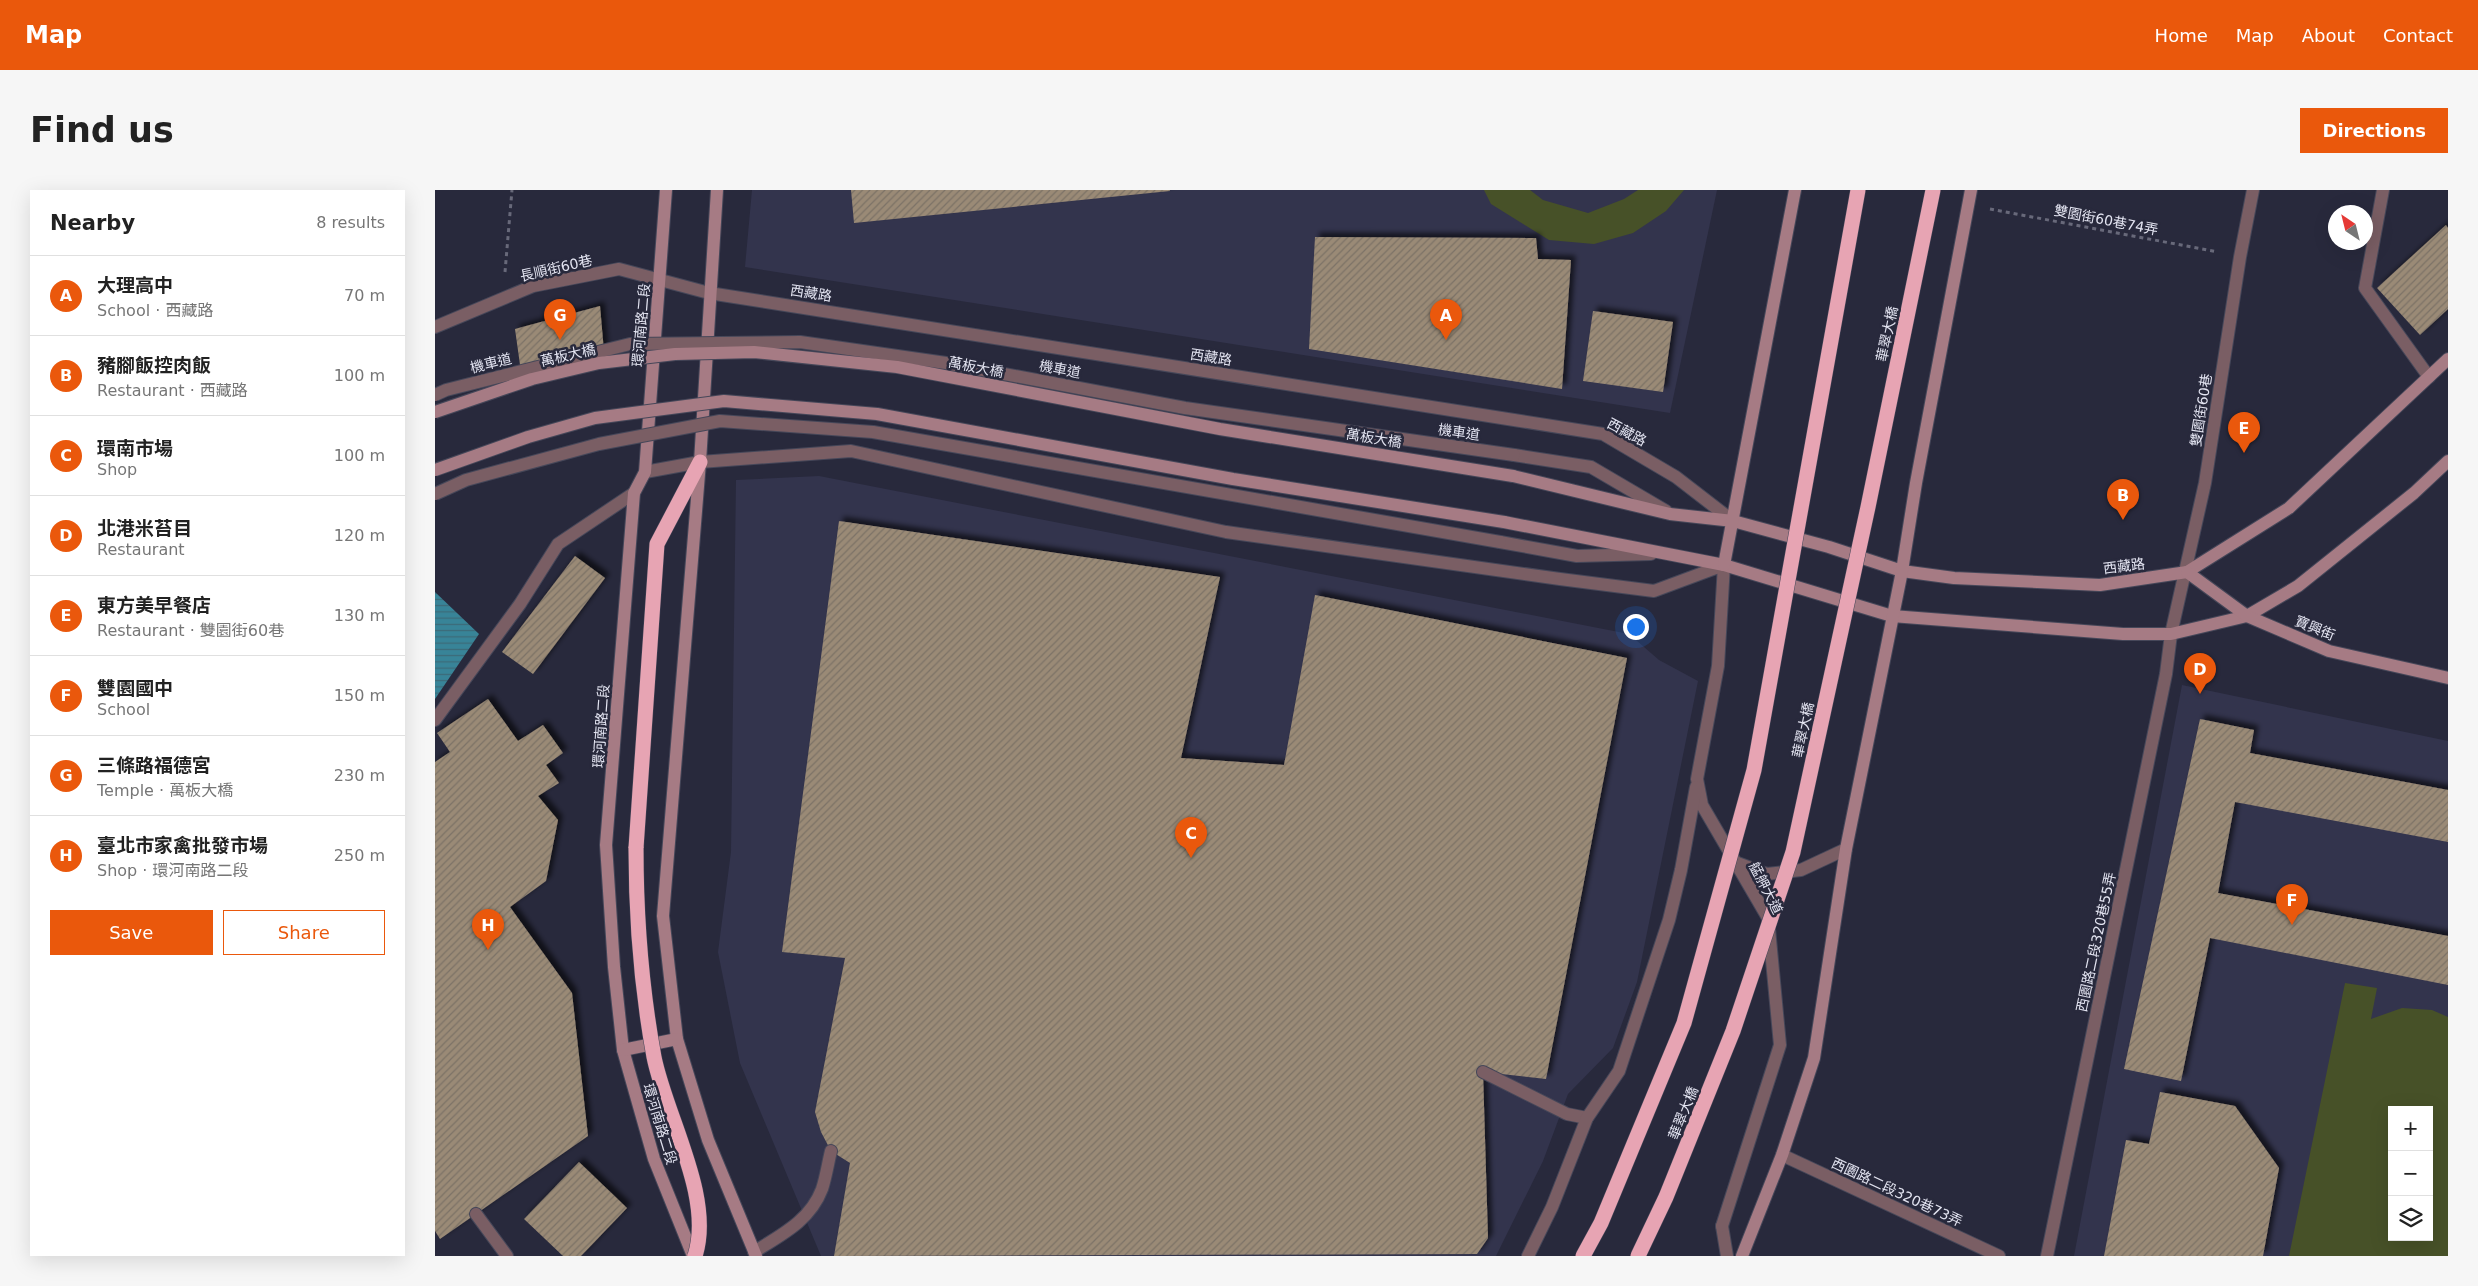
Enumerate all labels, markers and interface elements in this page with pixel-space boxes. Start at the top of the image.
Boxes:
text: Map [25,21,82,49]
text: Home [2155,25,2208,46]
text: Map [2236,25,2274,46]
text: About [2302,25,2355,46]
text: Contact [2383,25,2453,46]
button: Directions [2300,108,2448,153]
text: Find us [30,110,174,150]
street label: 雙園街60巷74弄 [2053,202,2159,238]
north arrow [2328,205,2373,250]
text: Nearby [50,211,135,235]
text: 8 results [316,213,385,232]
street label: 長順街60巷 [518,252,594,284]
text: 大理高中 [97,274,173,296]
street label: 環河南路二段 [629,282,653,368]
street label: 西藏路 [789,282,833,304]
text: A [60,286,72,305]
text: 70 m [344,286,385,305]
pin: G [544,299,576,340]
pin: A [1430,299,1462,340]
text: School · 西藏路 [97,301,213,320]
street label: 華翠大橋 [1873,305,1901,363]
street label: 萬板大橋 [539,341,597,369]
street label: 西藏路 [1189,346,1233,368]
street label: 機車道 [469,350,513,376]
text: 豬腳飯控肉飯 [97,354,211,376]
street label: 萬板大橋 [947,354,1005,380]
street label: 機車道 [1038,357,1082,381]
text: B [60,366,72,385]
text: 100 m [334,366,385,385]
street label: 雙園街60巷 [2187,372,2215,448]
text: Restaurant · 西藏路 [97,381,248,400]
pin: E [2228,412,2260,453]
street label: 西藏路 [1605,415,1649,449]
street label: 機車道 [1437,421,1481,443]
street label: 萬板大橋 [1345,426,1403,450]
text: 環南市場 [97,437,173,459]
text: C [60,446,72,465]
text: 100 m [334,446,385,465]
text: Shop [97,460,137,479]
pin: B [2107,479,2139,520]
text: 北港米苔目 [97,517,192,539]
text: D [59,526,73,545]
text: 120 m [334,526,385,545]
text: Restaurant [97,540,185,559]
street label: 西藏路 [2102,556,2146,576]
text: 東方美早餐店 [97,594,211,616]
text: E [61,606,71,625]
text: 130 m [334,606,385,625]
street label: 寶興街 [2293,613,2337,643]
your location [1623,614,1649,640]
text: Restaurant · 雙園街60巷 [97,621,284,640]
pin: D [2184,653,2216,694]
text: 雙園國中 [97,677,173,699]
street label: 環河南路二段 [590,684,612,768]
text: F [61,686,71,705]
text: 150 m [334,686,385,705]
text: School [97,700,150,719]
street label: 華翠大橋 [1789,701,1817,759]
text: 三條路福德宮 [97,754,211,776]
text: G [59,766,73,785]
text: 230 m [334,766,385,785]
text: Temple · 萬板大橋 [97,781,233,800]
pin: C [1175,817,1207,858]
text: 臺北市家禽批發市場 [97,834,268,856]
text: H [59,846,73,865]
text: 250 m [334,846,385,865]
street label: 艋舺大道 [1746,859,1786,917]
text: Shop · 環河南路二段 [97,861,249,880]
street label: 西園路二段320巷55弄 [2073,871,2119,1013]
pin: F [2276,884,2308,925]
pin: H [472,909,504,950]
button: Save [50,910,213,955]
button: Share [223,910,385,955]
street label: 環河南路二段 [640,1081,680,1167]
street label: 華翠大橋 [1665,1084,1701,1142]
map controls [2388,1106,2433,1241]
button: + [2388,1106,2433,1151]
button: − [2388,1151,2433,1196]
street label: 西園路二段320巷73弄 [1829,1155,1965,1229]
button: layers [2388,1196,2433,1241]

